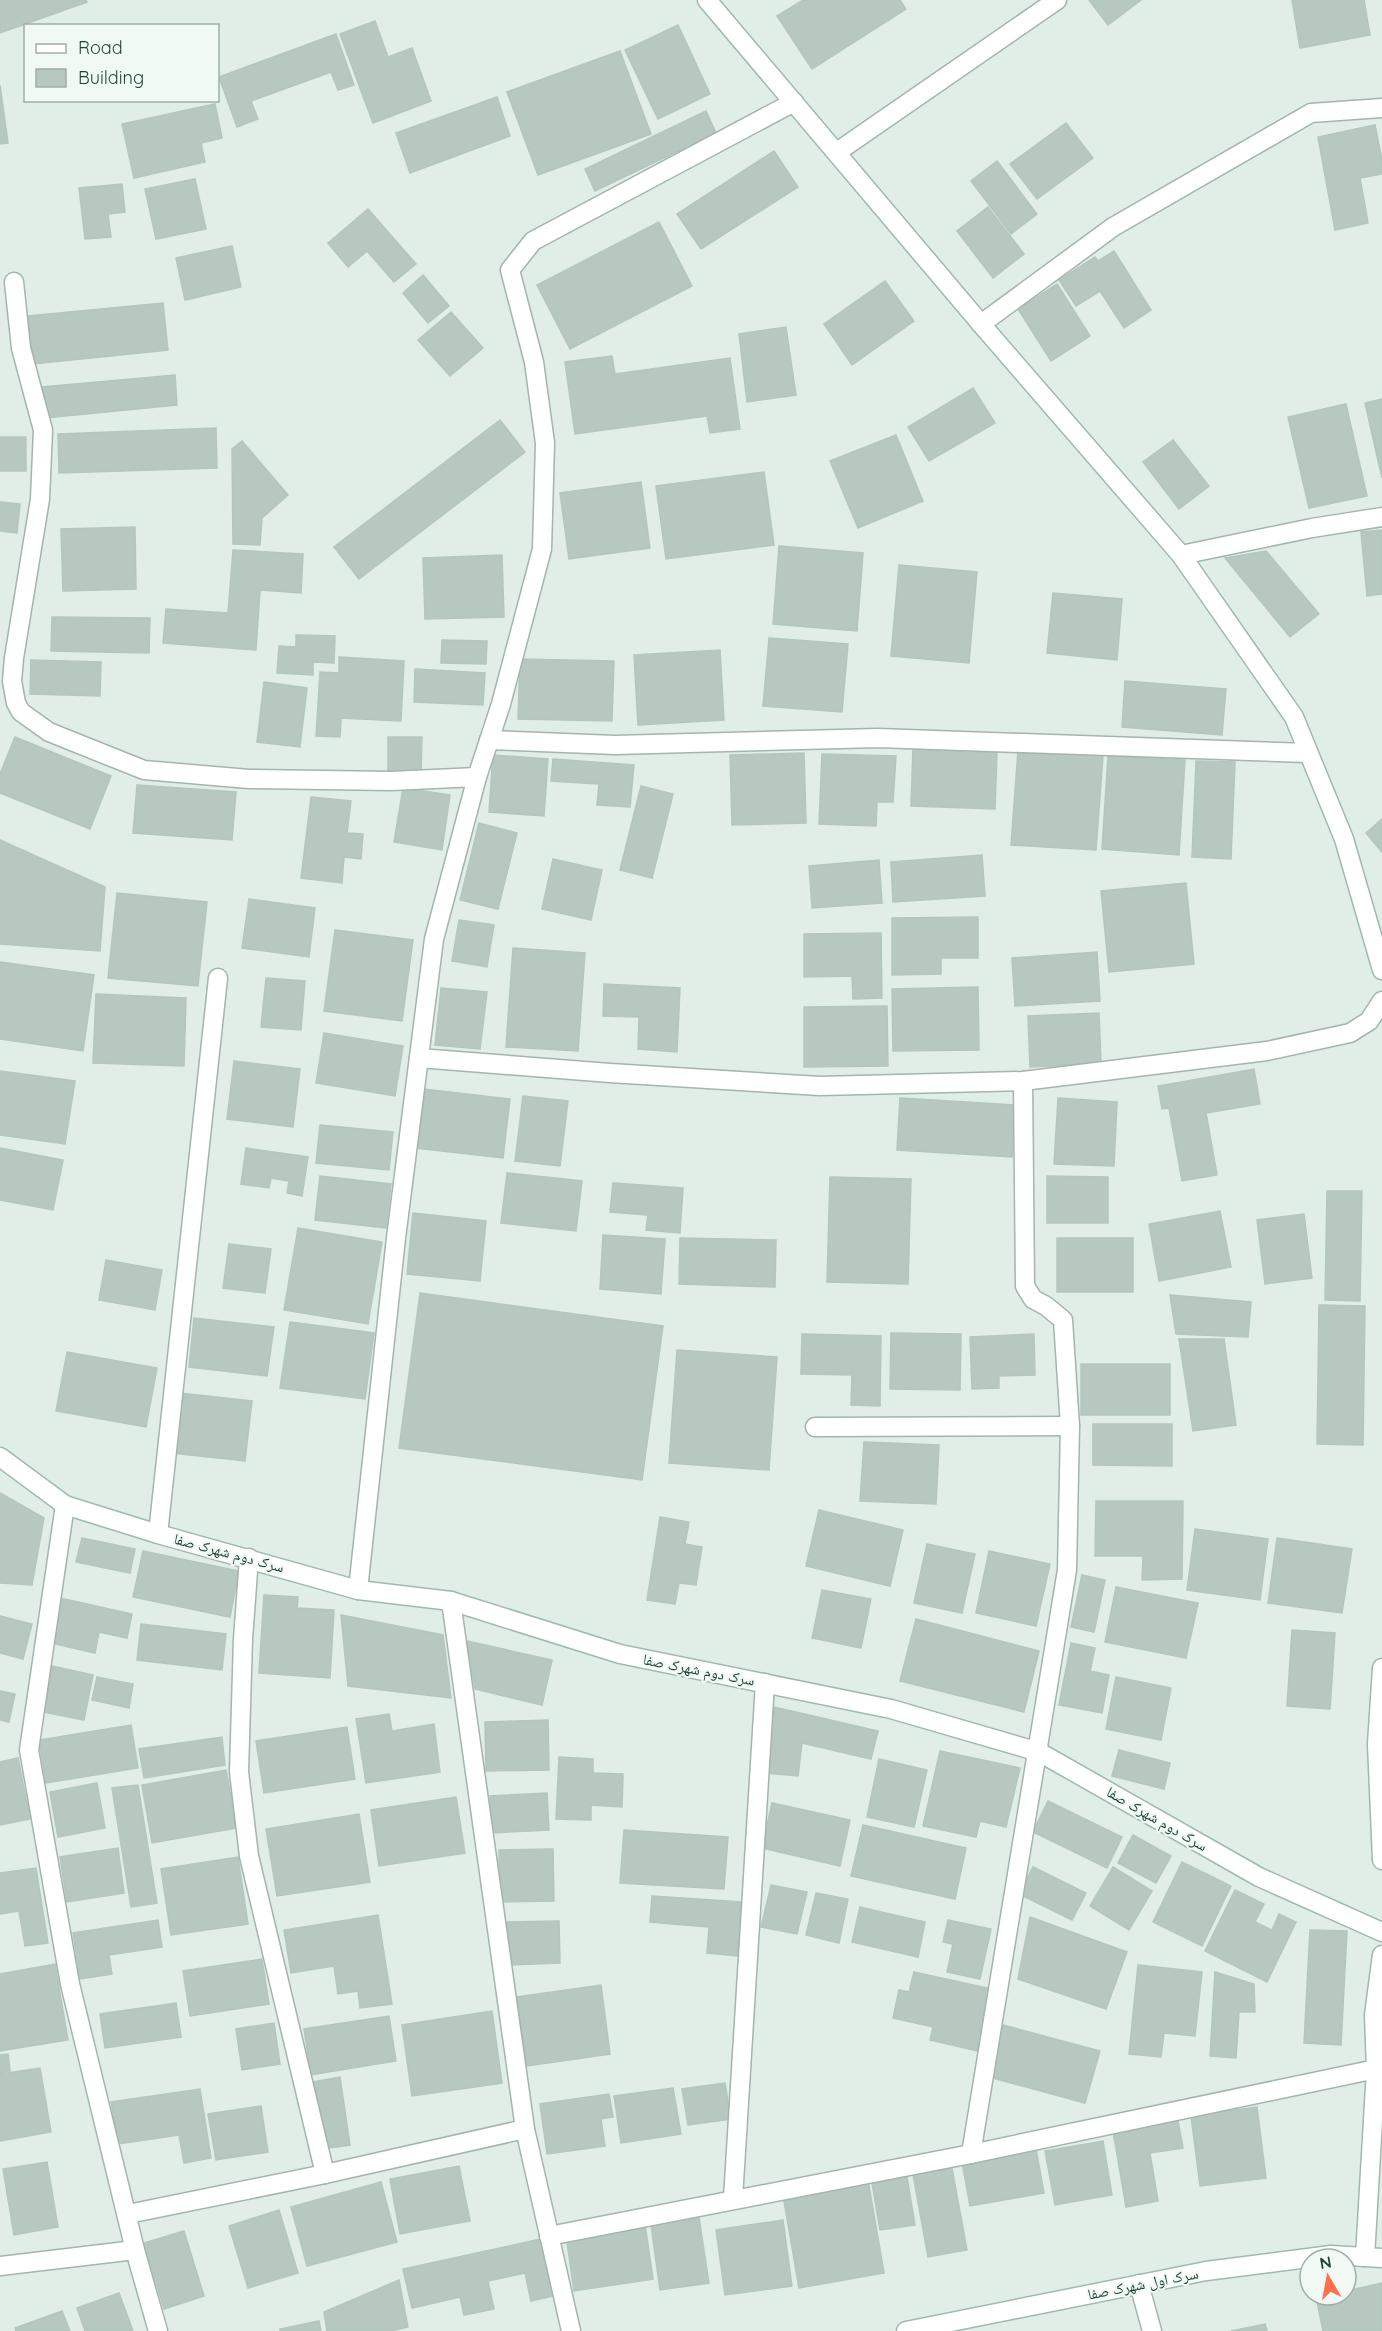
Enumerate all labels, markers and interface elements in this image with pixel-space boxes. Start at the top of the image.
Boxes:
legend [24,24,219,102]
text: Road [78,36,123,59]
text: Building [78,66,144,89]
street label: سرک دوم شهرک صفا [172,1529,287,1577]
street label: سرک دوم شهرک صفا [641,1649,757,1691]
street label: سرک دوم شهرک صفا [1103,1782,1211,1856]
north arrow [1298,2247,1358,2307]
text: N [1318,2251,1333,2273]
street label: سرک اول شهرک صفا [1086,2263,1200,2305]

